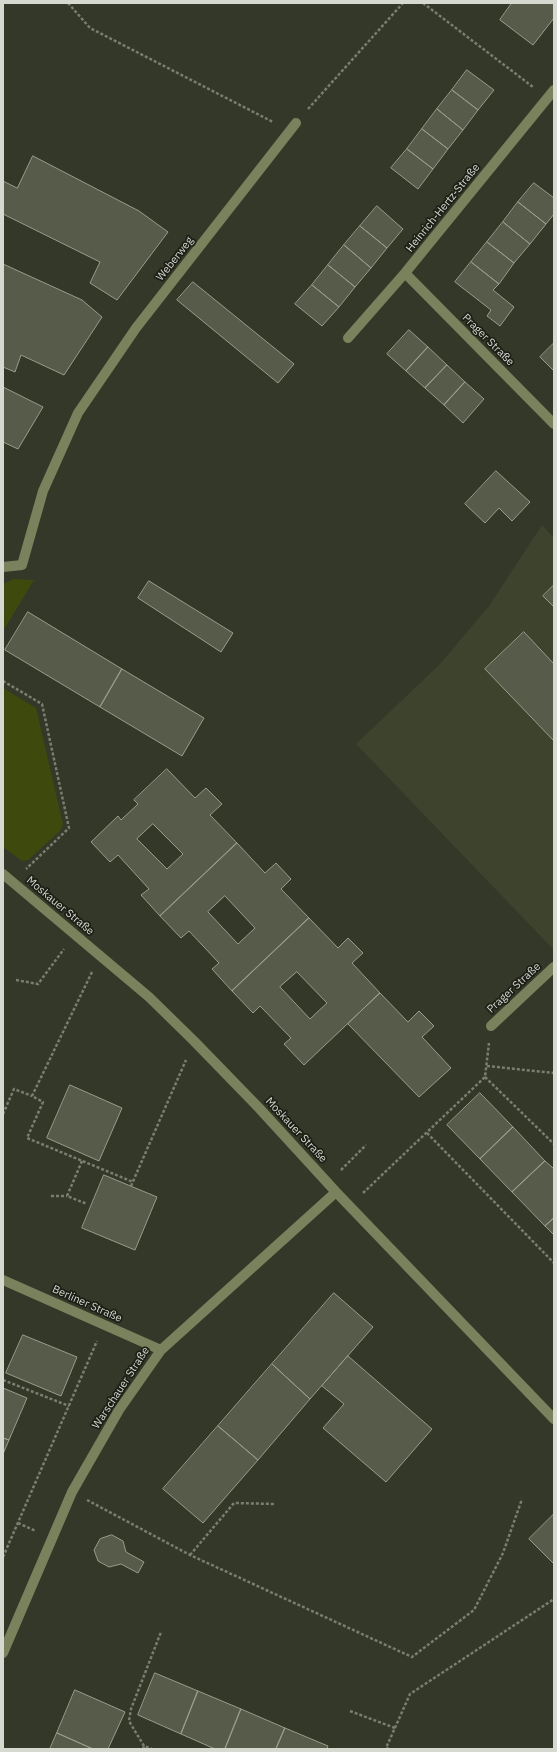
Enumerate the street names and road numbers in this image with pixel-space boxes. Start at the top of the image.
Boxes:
street label: Heinrich-Hertz-Straße [403,161,483,255]
street label: Weberweg [154,234,196,284]
street label: Prager Straße [459,311,517,369]
street label: Moskauer Straße [24,874,96,938]
street label: Prager Straße [485,960,543,1016]
street label: Moskauer Straße [262,1095,330,1165]
street label: Berliner Straße [50,1283,124,1325]
street label: Warschauer Straße [90,1345,152,1431]

